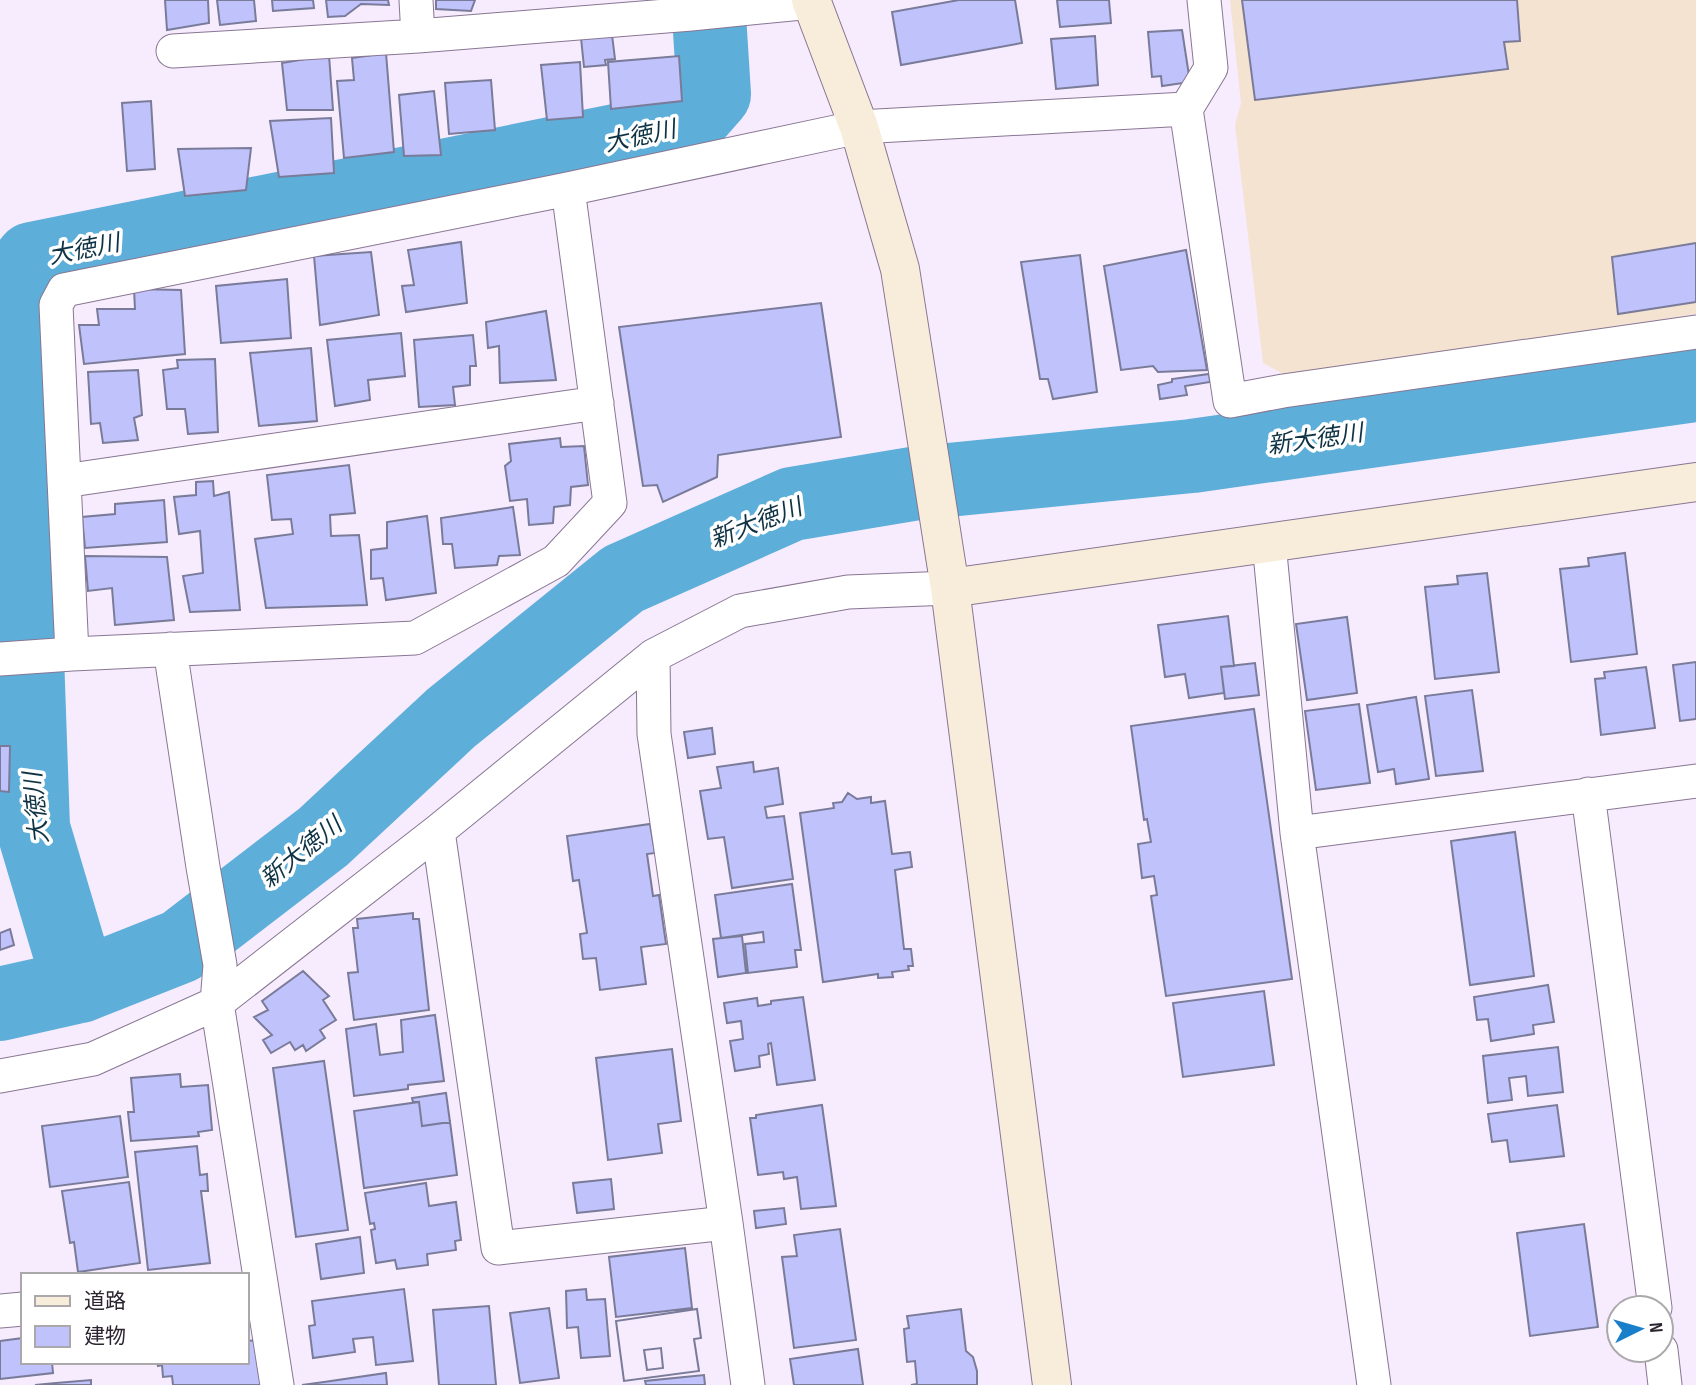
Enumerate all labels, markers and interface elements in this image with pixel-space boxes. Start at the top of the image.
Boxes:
water label: 大徳川 [602,114,681,158]
water label: 大徳川 [46,228,125,271]
water label: 新大徳川 [1266,418,1368,461]
water label: 新大徳川 [706,492,809,554]
water label: 大徳川 [18,768,55,845]
water label: 新大徳川 [255,809,350,894]
legend [21,1273,248,1364]
text: 道路 [84,1289,126,1314]
north arrow [1605,1294,1675,1364]
text: N [1644,1322,1667,1334]
text: 建物 [84,1324,126,1349]

